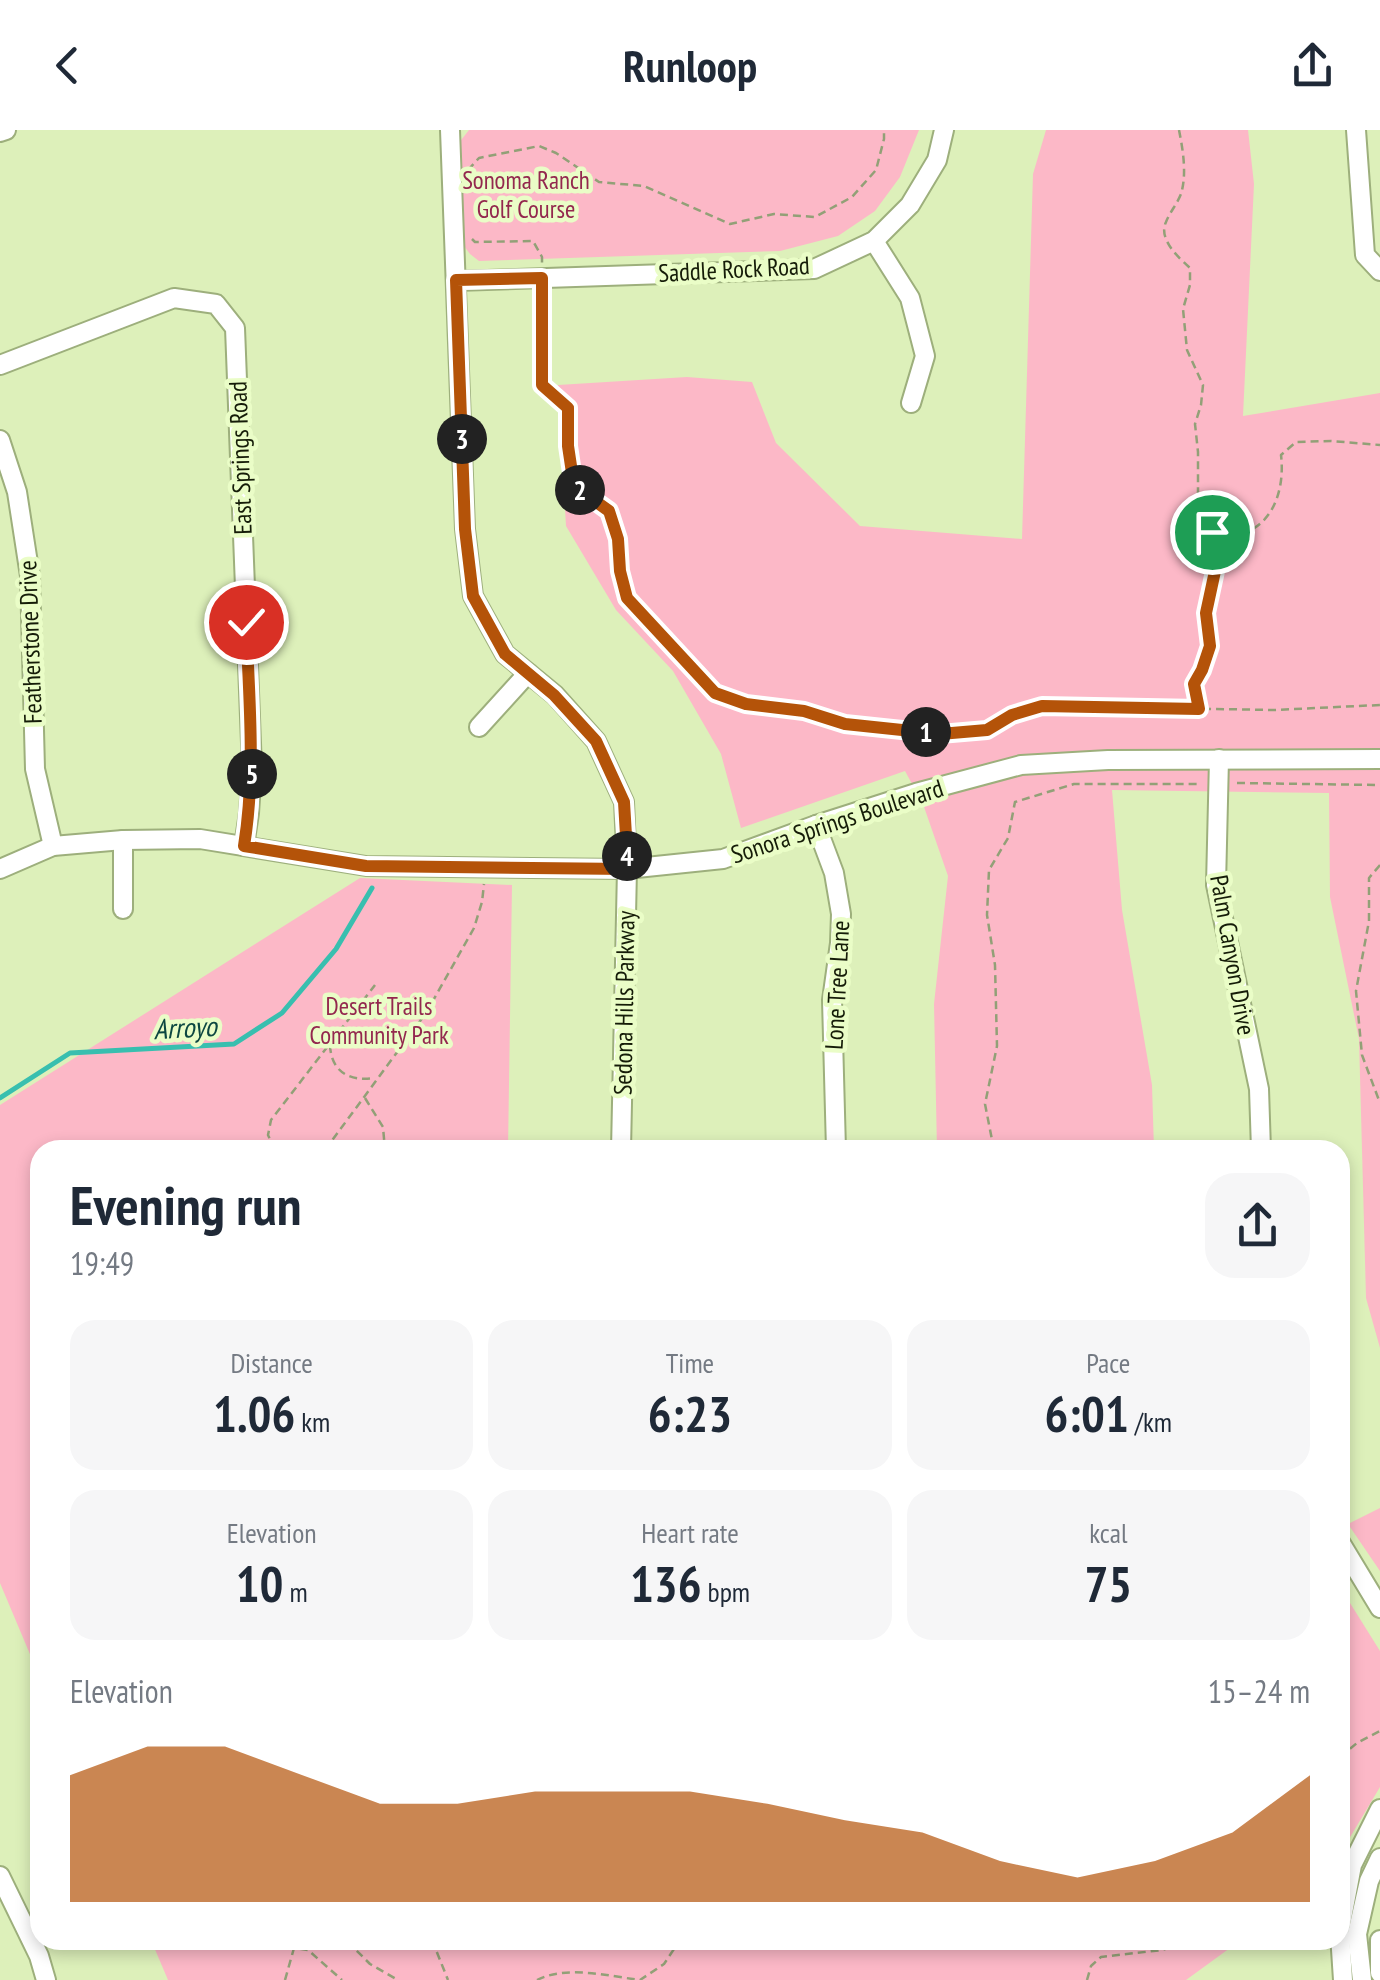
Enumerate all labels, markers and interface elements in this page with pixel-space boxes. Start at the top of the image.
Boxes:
text: Runloop [623,36,757,94]
icon: back [40,38,95,93]
icon: share [1285,38,1340,93]
park label: Sonoma Ranch Golf Course [462,164,590,225]
street label: Saddle Rock Road [657,249,811,289]
street label: East Springs Road [221,381,259,535]
pin: 3 [437,414,487,464]
text: 3 [455,420,469,457]
pin: 2 [555,465,605,515]
text: 2 [573,471,587,508]
pin [1170,490,1255,575]
icon: arrive [1185,505,1240,560]
street label: Featherstone Drive [11,560,49,724]
pin [204,580,289,665]
icon: check [219,595,274,650]
pin: 1 [901,707,951,757]
text: 1 [919,713,933,750]
pin: 5 [227,749,277,799]
text: 5 [245,755,259,792]
street label: Sonora Springs Boulevard [727,772,947,870]
pin: 4 [602,831,652,881]
text: 4 [620,837,634,874]
street label: Palm Canyon Drive [1203,872,1263,1038]
street label: Sedona Hills Parkway [606,910,642,1095]
street label: Lone Tree Lane [818,920,856,1050]
park label: Desert Trails Community Park [309,990,449,1051]
water label: Arroyo [153,1007,219,1047]
text: Evening run [70,1169,302,1240]
button: share [1205,1173,1310,1278]
text: 19:49 [70,1242,134,1284]
text: Distance [230,1344,313,1381]
text: Time [666,1344,714,1381]
text: Pace [1086,1344,1130,1381]
text: 1.06 [213,1381,295,1446]
text: 6:23 [648,1381,732,1446]
text: 6:01 [1045,1381,1129,1446]
text: km [295,1403,330,1440]
text: /km [1129,1403,1172,1440]
text: Elevation [227,1514,317,1551]
text: Heart rate [641,1514,739,1551]
text: kcal [1089,1514,1127,1551]
text: 10 [236,1551,283,1616]
text: 136 [630,1551,702,1616]
text: 75 [1084,1551,1132,1616]
text: m [283,1573,308,1610]
text: bpm [702,1573,750,1610]
text: Elevation [70,1670,173,1712]
text: 15–24 m [1208,1670,1310,1712]

